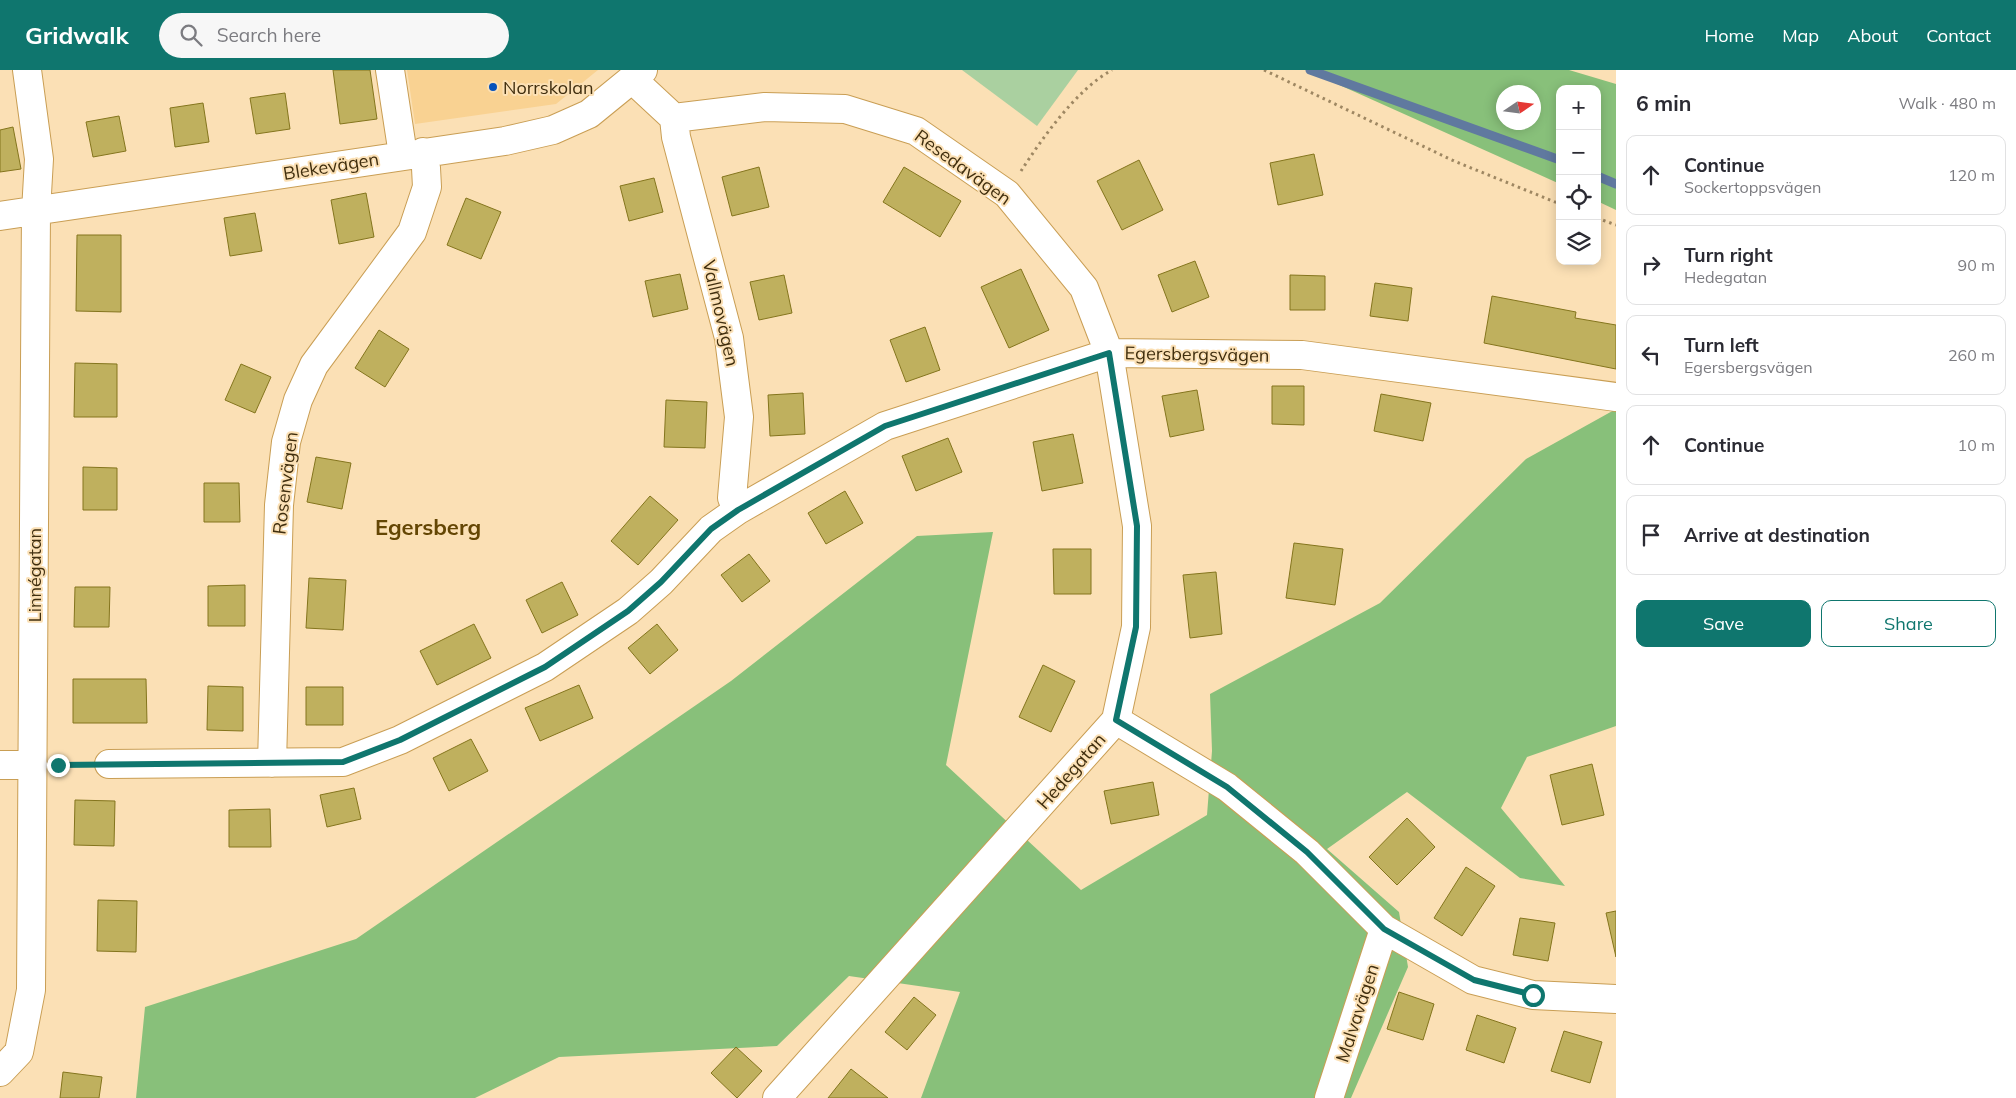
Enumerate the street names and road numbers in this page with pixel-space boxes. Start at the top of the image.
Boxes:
street label: Resedavägen [910,124,1016,210]
street label: Blekevägen [281,147,381,185]
street label: Vallmovägen [698,258,744,368]
street label: Egersbergsvägen [1124,341,1270,367]
street label: Rosenvägen [267,430,303,536]
street label: Linnégatan [23,528,46,622]
street label: Hedegatan [1032,728,1110,814]
street label: Malvavägen [1330,961,1384,1065]

